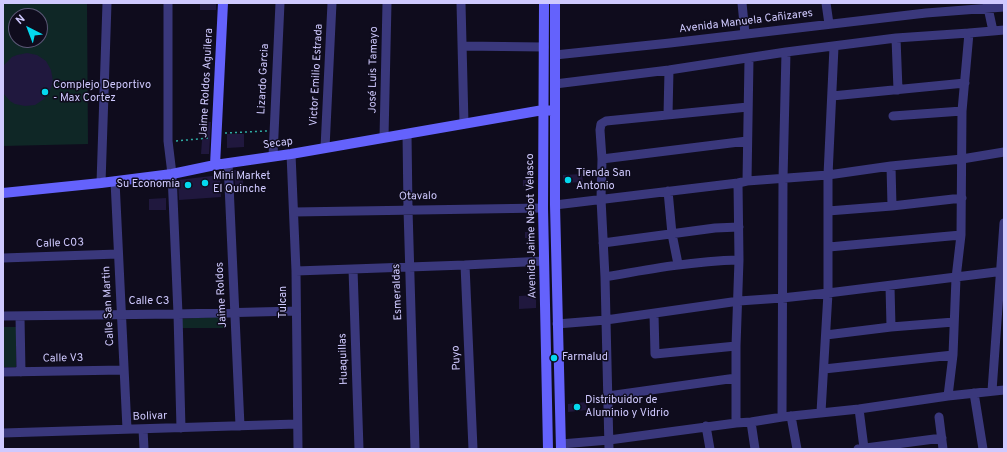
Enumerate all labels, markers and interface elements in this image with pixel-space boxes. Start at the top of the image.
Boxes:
street label: Avenida Manuela Cañizares [678,7,814,37]
north arrow [8,8,48,48]
text: N [13,12,28,28]
street label: Victor Emilio Estrada [308,23,326,127]
street label: José Luis Tamayo [367,26,381,114]
street label: Jaime Roldos Aguilera [198,28,216,138]
street label: Lizardo Garcia [256,43,272,115]
place label: Complejo Deportivo - Max Cortez [53,79,151,105]
marker: Complejo Deportivo - Max Cortez [40,87,50,97]
street label: Secap [262,135,294,153]
street label: Avenida Jaime Nebot Velasco [524,153,540,299]
place label: Tienda San Antonio [576,167,631,193]
place label: Mini Market El Quinche [213,170,270,196]
marker: Tienda San Antonio [563,175,573,185]
place label: Su Economia [116,178,180,192]
marker: Mini Market El Quinche [200,178,210,188]
marker: Su Economia [183,180,193,190]
street label: Otavalo [399,190,437,204]
street label: Calle C03 [36,237,84,251]
street label: Jaime Roldos [214,262,230,328]
street label: Esmeraldas [390,263,406,321]
street label: Calle San Martin [100,266,118,346]
street label: Tulcan [277,286,291,318]
street label: Calle C3 [129,295,169,309]
street label: Huaquillas [336,333,352,385]
street label: Puyo [450,345,464,371]
place label: Farmalud [562,351,608,365]
street label: Calle V3 [43,352,83,366]
marker: Farmalud [549,353,559,363]
place label: Distribuidor de Aluminio y Vidrio [585,394,669,420]
marker: Distribuidor de Aluminio y Vidrio [572,402,582,412]
street label: Bolivar [132,410,168,424]

